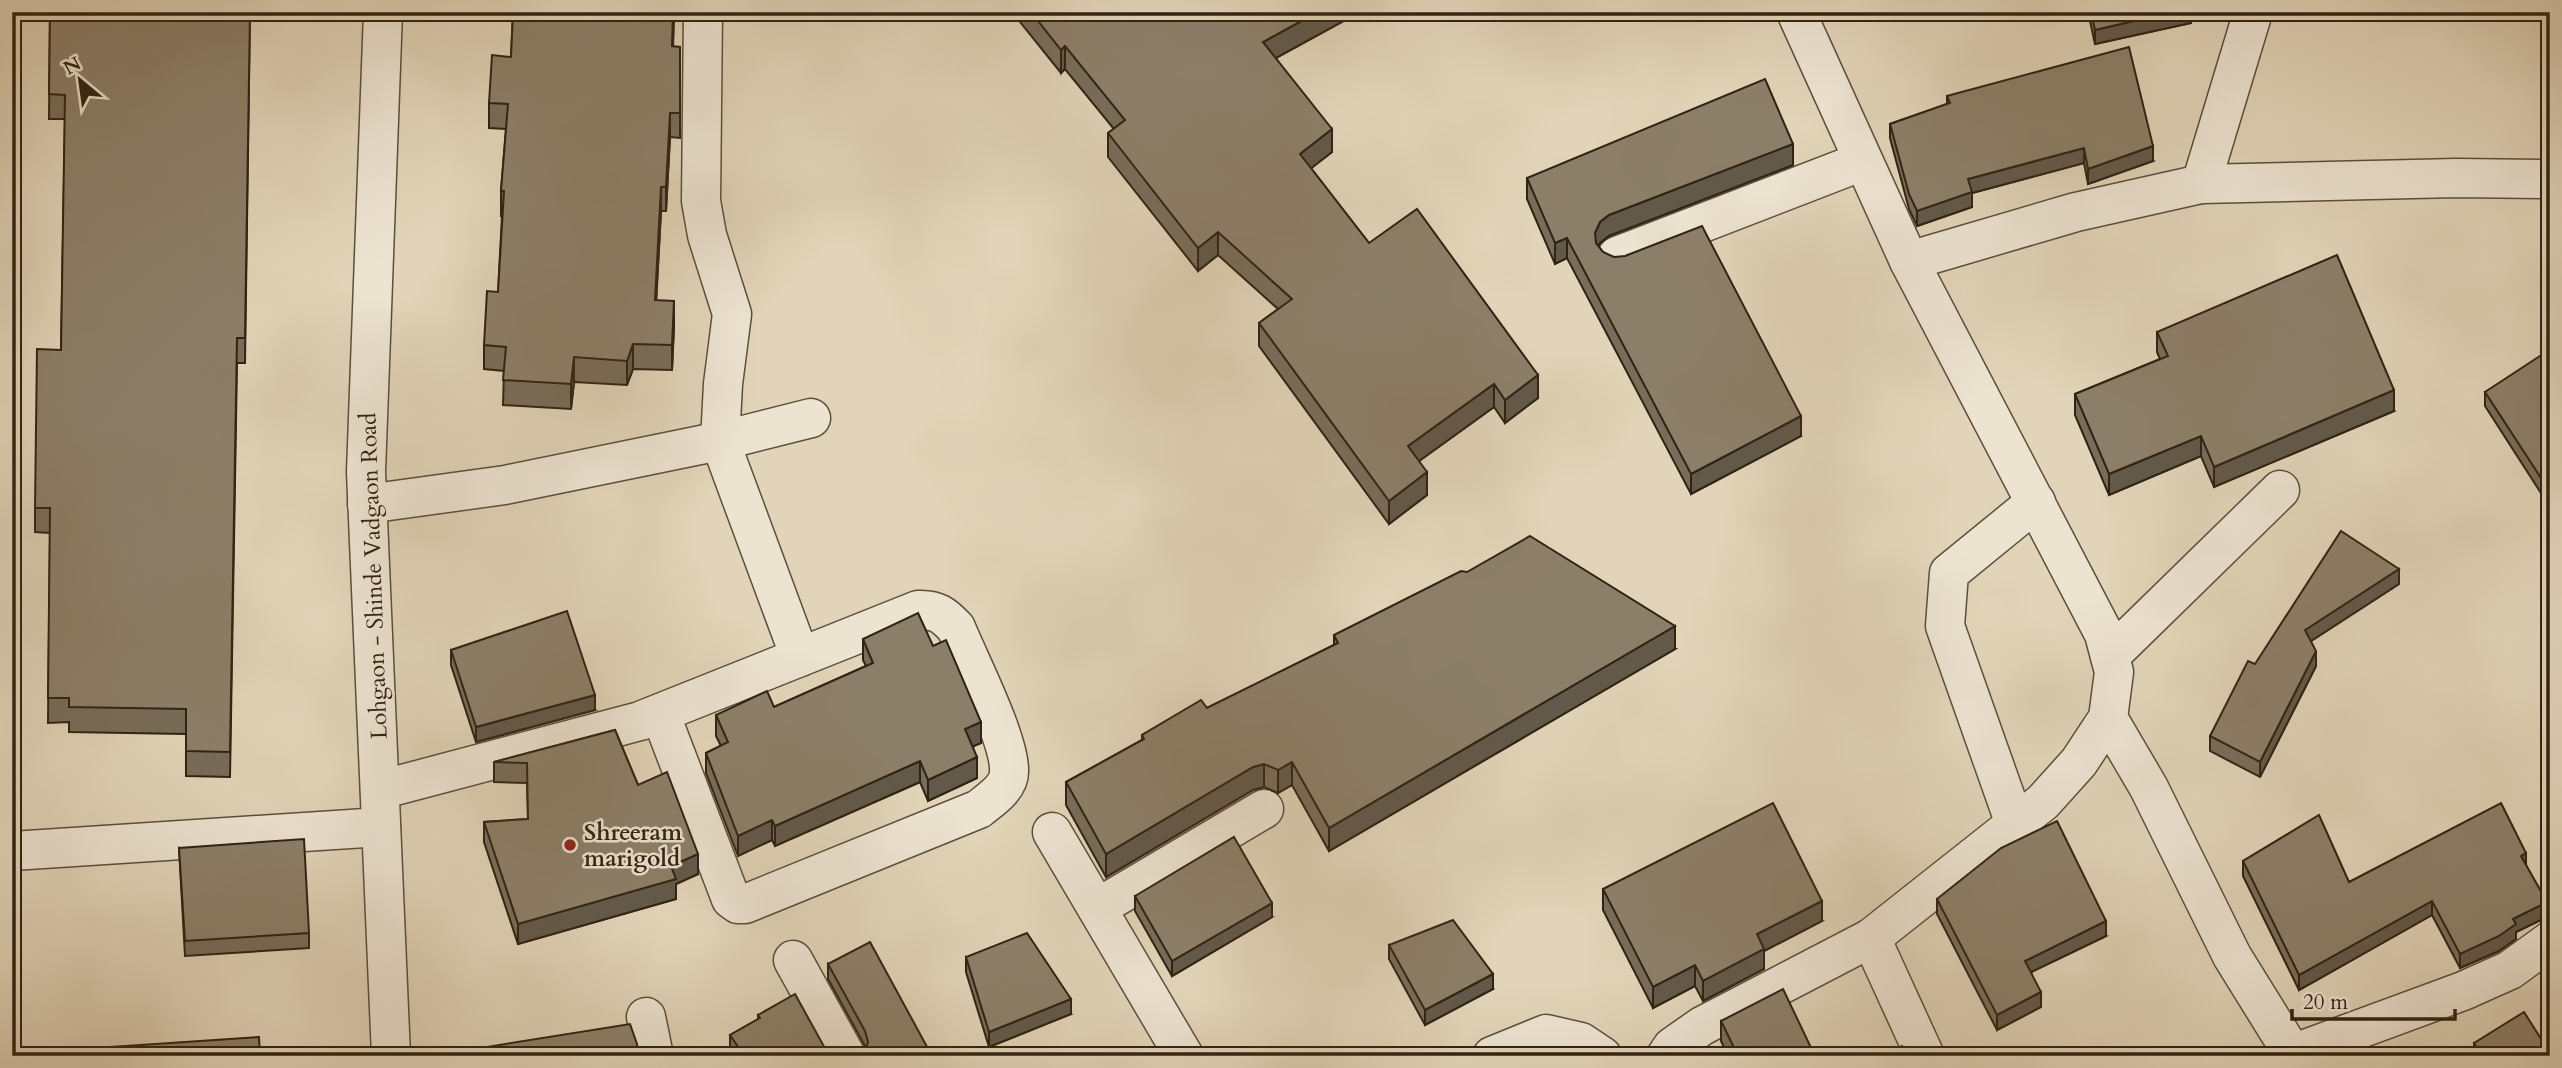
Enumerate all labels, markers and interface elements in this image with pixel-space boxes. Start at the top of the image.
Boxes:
north arrow [46,46,116,116]
text: N [59,50,86,81]
street label: Lohgaon - Shinde Vadgaon Road [352,411,395,740]
place label: Shreeram marigold [584,817,683,874]
marker: Shreeram marigold [562,837,578,853]
scale bar [2292,977,2455,1021]
text: 20 m [2303,988,2348,1017]

